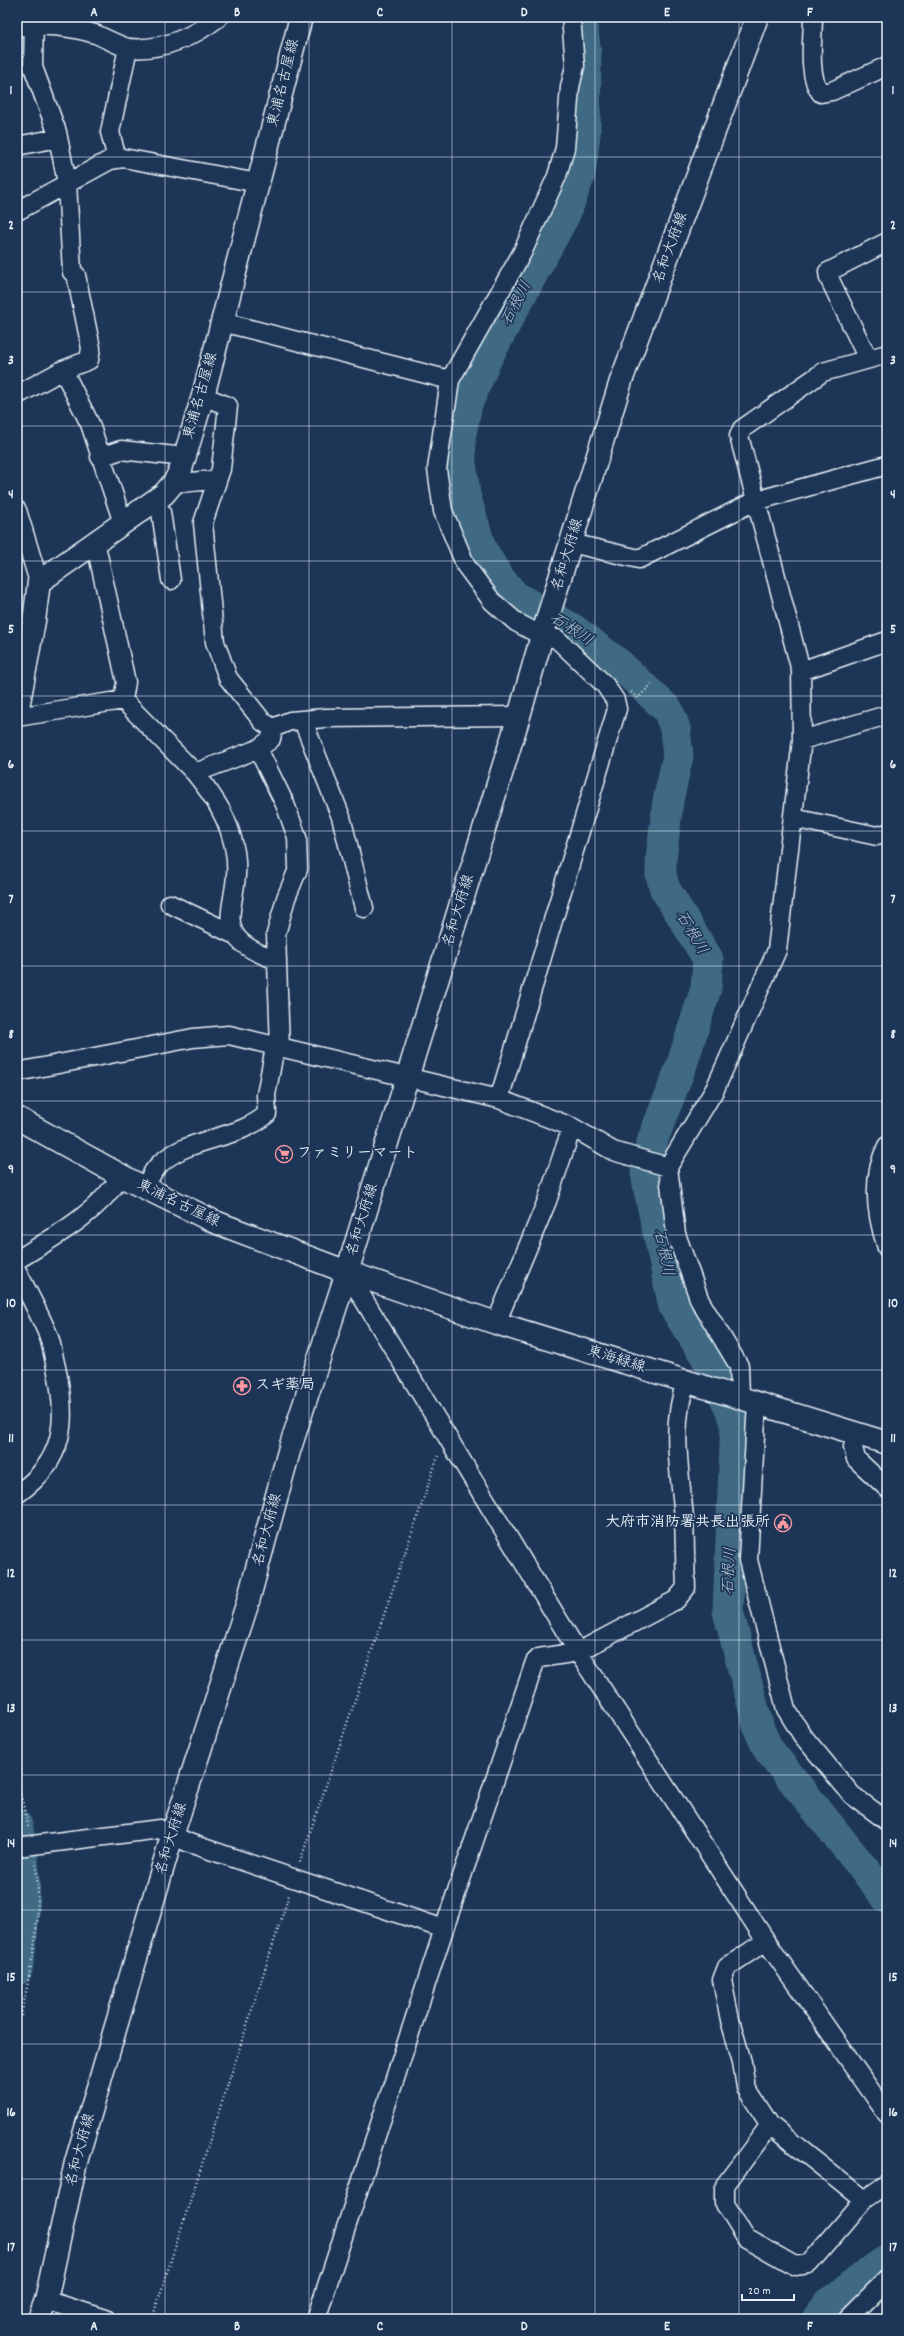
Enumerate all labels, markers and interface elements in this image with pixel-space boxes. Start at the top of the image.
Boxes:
text: A [90,4,98,23]
text: B [234,4,240,23]
text: C [377,4,384,23]
text: D [521,4,528,23]
text: E [664,4,671,23]
text: F [807,4,813,23]
street label: 東浦名古屋線 [262,37,306,129]
text: 1 [10,82,13,101]
text: 1 [892,82,895,101]
street label: 名和大府線 [648,209,694,287]
text: 2 [8,217,14,236]
text: 2 [890,217,896,236]
water label: 石根川 [496,277,538,331]
street label: 東浦名古屋線 [178,350,224,442]
text: 3 [8,352,14,371]
text: 3 [890,352,896,371]
text: 4 [8,486,14,505]
text: 4 [890,486,896,505]
street label: 名和大府線 [547,516,589,594]
water label: 石根川 [545,607,597,653]
text: 5 [8,621,14,640]
text: 5 [890,621,896,640]
text: 6 [8,756,15,775]
text: 6 [890,756,897,775]
street label: 名和大府線 [438,872,480,950]
text: 7 [9,891,14,910]
text: 7 [891,891,896,910]
water label: 石根川 [669,906,713,960]
text: 8 [8,1026,14,1045]
text: 8 [890,1026,896,1045]
place label: ファミリーマート [297,1143,418,1165]
supermarket icon: ファミリーマート [274,1144,294,1164]
text: 9 [8,1161,14,1180]
text: 9 [890,1161,896,1180]
street label: 東浦名古屋線 [133,1174,223,1234]
street label: 名和大府線 [342,1181,384,1259]
water label: 石根川 [647,1227,679,1279]
text: 10 [6,1295,16,1314]
text: 10 [888,1295,898,1314]
street label: 東海緑線 [584,1341,648,1379]
place label: スギ薬局 [255,1375,315,1397]
pharmacy icon: スギ薬局 [232,1376,252,1396]
text: 11 [8,1430,14,1449]
text: 11 [890,1430,896,1449]
street label: 名和大府線 [248,1491,288,1569]
place label: 大府市消防署共長出張所 [605,1512,770,1534]
public building icon: 大府市消防署共長出張所 [773,1513,793,1533]
water label: 石根川 [717,1546,743,1596]
text: 12 [7,1565,16,1584]
text: 12 [889,1565,898,1584]
text: 13 [7,1700,16,1719]
text: 13 [889,1700,898,1719]
street label: 名和大府線 [151,1800,193,1878]
text: 14 [7,1835,15,1854]
text: 14 [889,1835,897,1854]
text: 15 [7,1969,15,1988]
text: 15 [889,1969,897,1988]
text: 16 [6,2104,16,2123]
text: 16 [888,2104,898,2123]
street label: 名和大府線 [61,2111,101,2189]
text: 17 [7,2239,15,2258]
text: 17 [889,2239,897,2258]
scale bar [742,2276,794,2302]
text: 20 m [748,2283,771,2300]
text: A [90,2318,98,2336]
text: B [234,2318,240,2336]
text: C [377,2318,384,2336]
text: D [521,2318,528,2336]
text: E [664,2318,671,2336]
text: F [807,2318,813,2336]

